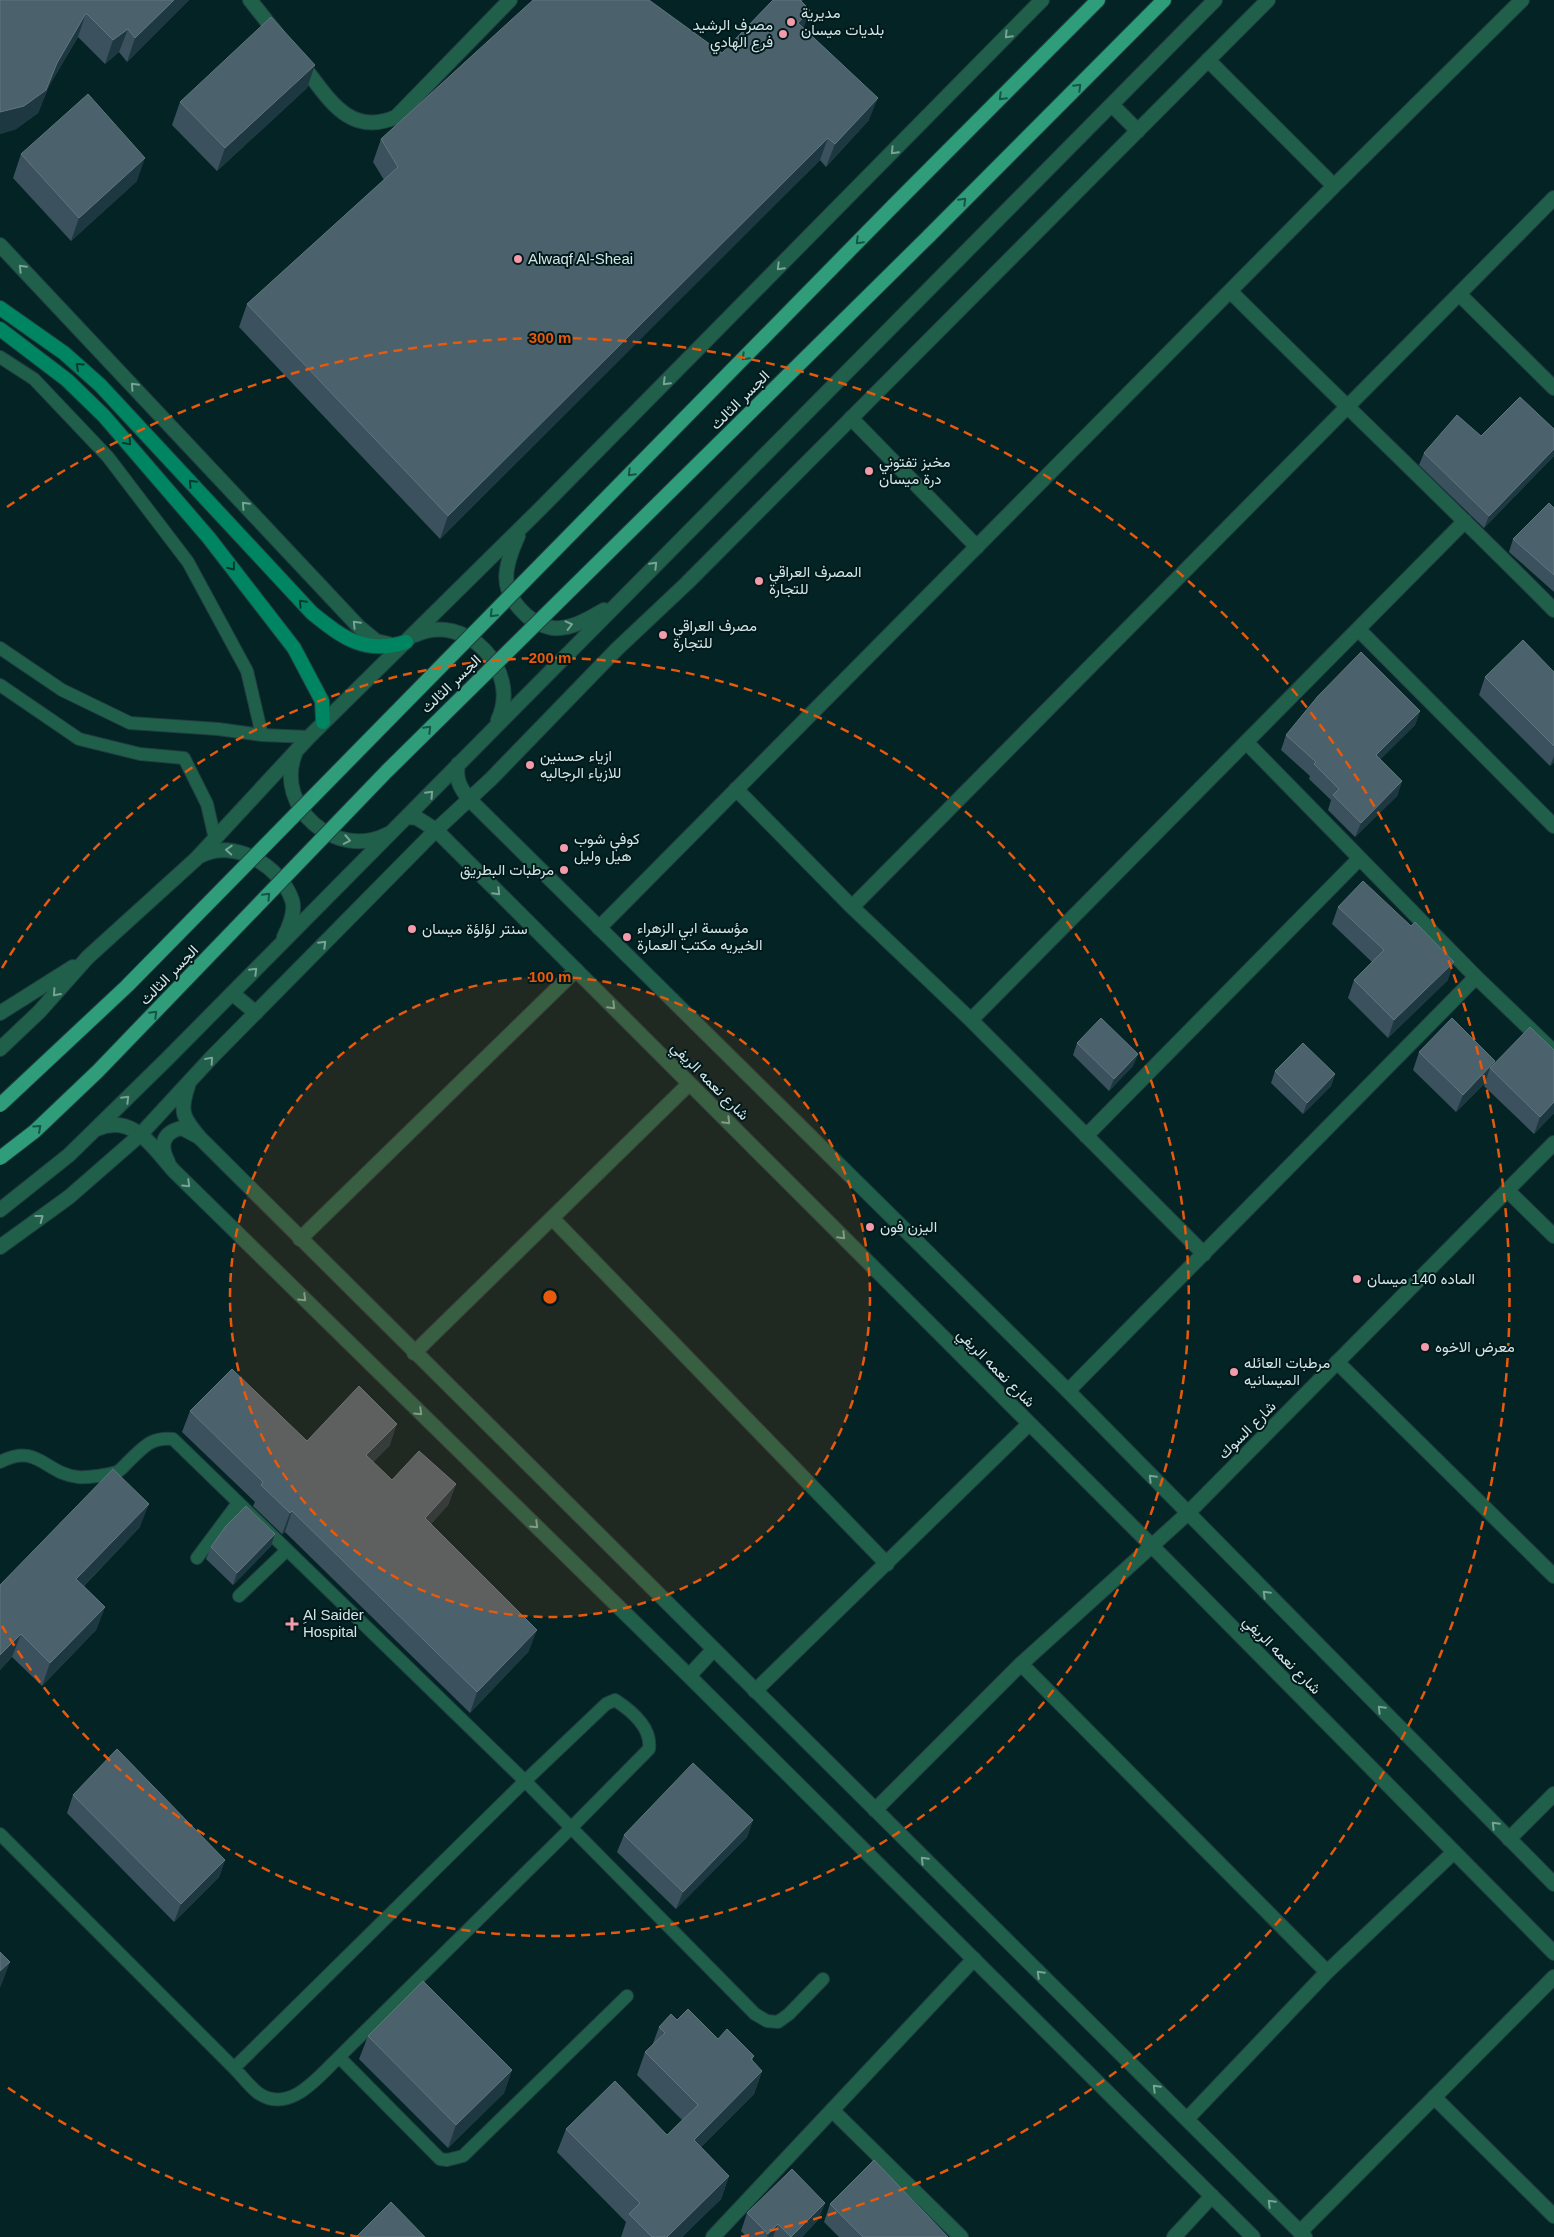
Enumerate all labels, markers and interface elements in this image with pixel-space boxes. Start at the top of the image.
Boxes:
place label: مديرية بلديات ميسان [801,4,884,39]
place label: مصرف الرشيد فرع الهادي [692,16,773,55]
marker: مديرية بلديات ميسان [785,16,797,28]
marker: مصرف الرشيد فرع الهادي [777,28,789,40]
one-way arrow [1004,29,1013,38]
one-way arrow [1072,84,1081,93]
one-way arrow [999,91,1008,100]
one-way arrow [891,145,900,154]
one-way arrow [957,198,966,207]
one-way arrow [856,235,865,244]
place label: Alwaqf Al-Sheai [528,250,633,267]
marker: Alwaqf Al-Sheai [512,253,524,265]
one-way arrow [777,261,786,270]
one-way arrow [19,265,28,274]
text: 300 m [529,329,571,346]
one-way arrow [742,351,751,360]
one-way arrow [76,363,85,372]
street label: الجسر الثالث [707,367,773,433]
one-way arrow [663,377,672,386]
one-way arrow [131,383,140,392]
one-way arrow [122,437,131,446]
place label: مخبز تفتوني درة ميسان [879,453,951,488]
marker: مخبز تفتوني درة ميسان [863,465,875,477]
one-way arrow [628,467,637,476]
one-way arrow [189,479,198,488]
one-way arrow [242,501,251,510]
one-way arrow [226,561,234,570]
one-way arrow [648,562,657,571]
place label: المصرف العراقي للتجارة [769,563,861,598]
marker: المصرف العراقي للتجارة [753,575,765,587]
one-way arrow [299,599,308,608]
one-way arrow [490,608,499,617]
place label: مصرف العراقي للتجارة [673,617,757,652]
one-way arrow [353,620,362,629]
one-way arrow [565,620,574,631]
marker: مصرف العراقي للتجارة [657,629,669,641]
text: 200 m [529,649,571,666]
street label: الجسر الثالث [417,651,485,717]
one-way arrow [422,726,431,735]
place label: ازياء حسنين للازياء الرجاليه [540,747,621,782]
marker: ازياء حسنين للازياء الرجاليه [524,759,536,771]
one-way arrow [424,790,433,799]
place label: كوفي شوب هيل وليل [574,830,640,865]
one-way arrow [342,835,351,845]
marker: كوفي شوب هيل وليل [558,842,570,854]
one-way arrow [225,845,233,856]
place label: مرطبات البطريق [460,861,554,880]
marker: مرطبات البطريق [558,864,570,876]
one-way arrow [491,886,500,895]
one-way arrow [261,893,270,902]
place label: مؤسسة ابي الزهراء الخيريه مكتب العمارة [637,919,762,954]
place label: سنتر لؤلؤة ميسان [422,920,528,938]
marker: سنتر لؤلؤة ميسان [406,923,418,935]
marker: مؤسسة ابي الزهراء الخيريه مكتب العمارة [621,931,633,943]
street label: الجسر الثالث [136,941,202,1009]
one-way arrow [318,941,327,950]
one-way arrow [248,968,257,977]
text: 100 m [529,968,571,985]
one-way arrow [53,988,62,997]
one-way arrow [606,1001,615,1010]
one-way arrow [148,1011,157,1020]
street label: شارع نعمه الريفي [664,1038,753,1127]
one-way arrow [204,1057,213,1066]
one-way arrow [121,1095,130,1104]
one-way arrow [721,1116,730,1125]
one-way arrow [33,1124,42,1133]
one-way arrow [181,1178,190,1187]
one-way arrow [34,1216,43,1224]
place label: اليزن فون [880,1218,937,1236]
marker: اليزن فون [864,1221,876,1233]
one-way arrow [836,1230,845,1239]
place label: الماده 140 ميسان [1367,1270,1475,1288]
marker: الماده 140 ميسان [1351,1273,1363,1285]
centre of rings [541,1288,559,1306]
one-way arrow [297,1292,306,1301]
street label: شارع نعمه الريفي [950,1325,1039,1414]
place label: معرض الاخوه [1435,1338,1515,1357]
marker: معرض الاخوه [1419,1341,1431,1353]
place label: مرطبات العائله الميسانيه [1244,1354,1330,1389]
marker: مرطبات العائله الميسانيه [1228,1366,1240,1378]
street label: شارع السوك [1214,1397,1281,1464]
one-way arrow [413,1406,422,1415]
one-way arrow [1149,1475,1158,1484]
one-way arrow [530,1519,539,1528]
one-way arrow [1263,1591,1272,1600]
place label: ِAl Saider Hospital [303,1606,364,1640]
street label: شارع نعمه الريفي [1236,1612,1325,1701]
marker: ِAl Saider Hospital [285,1617,299,1631]
one-way arrow [1378,1706,1387,1715]
one-way arrow [1492,1821,1501,1830]
one-way arrow [921,1856,930,1865]
one-way arrow [1037,1971,1046,1980]
one-way arrow [1153,2085,1162,2094]
one-way arrow [1268,2199,1277,2208]

